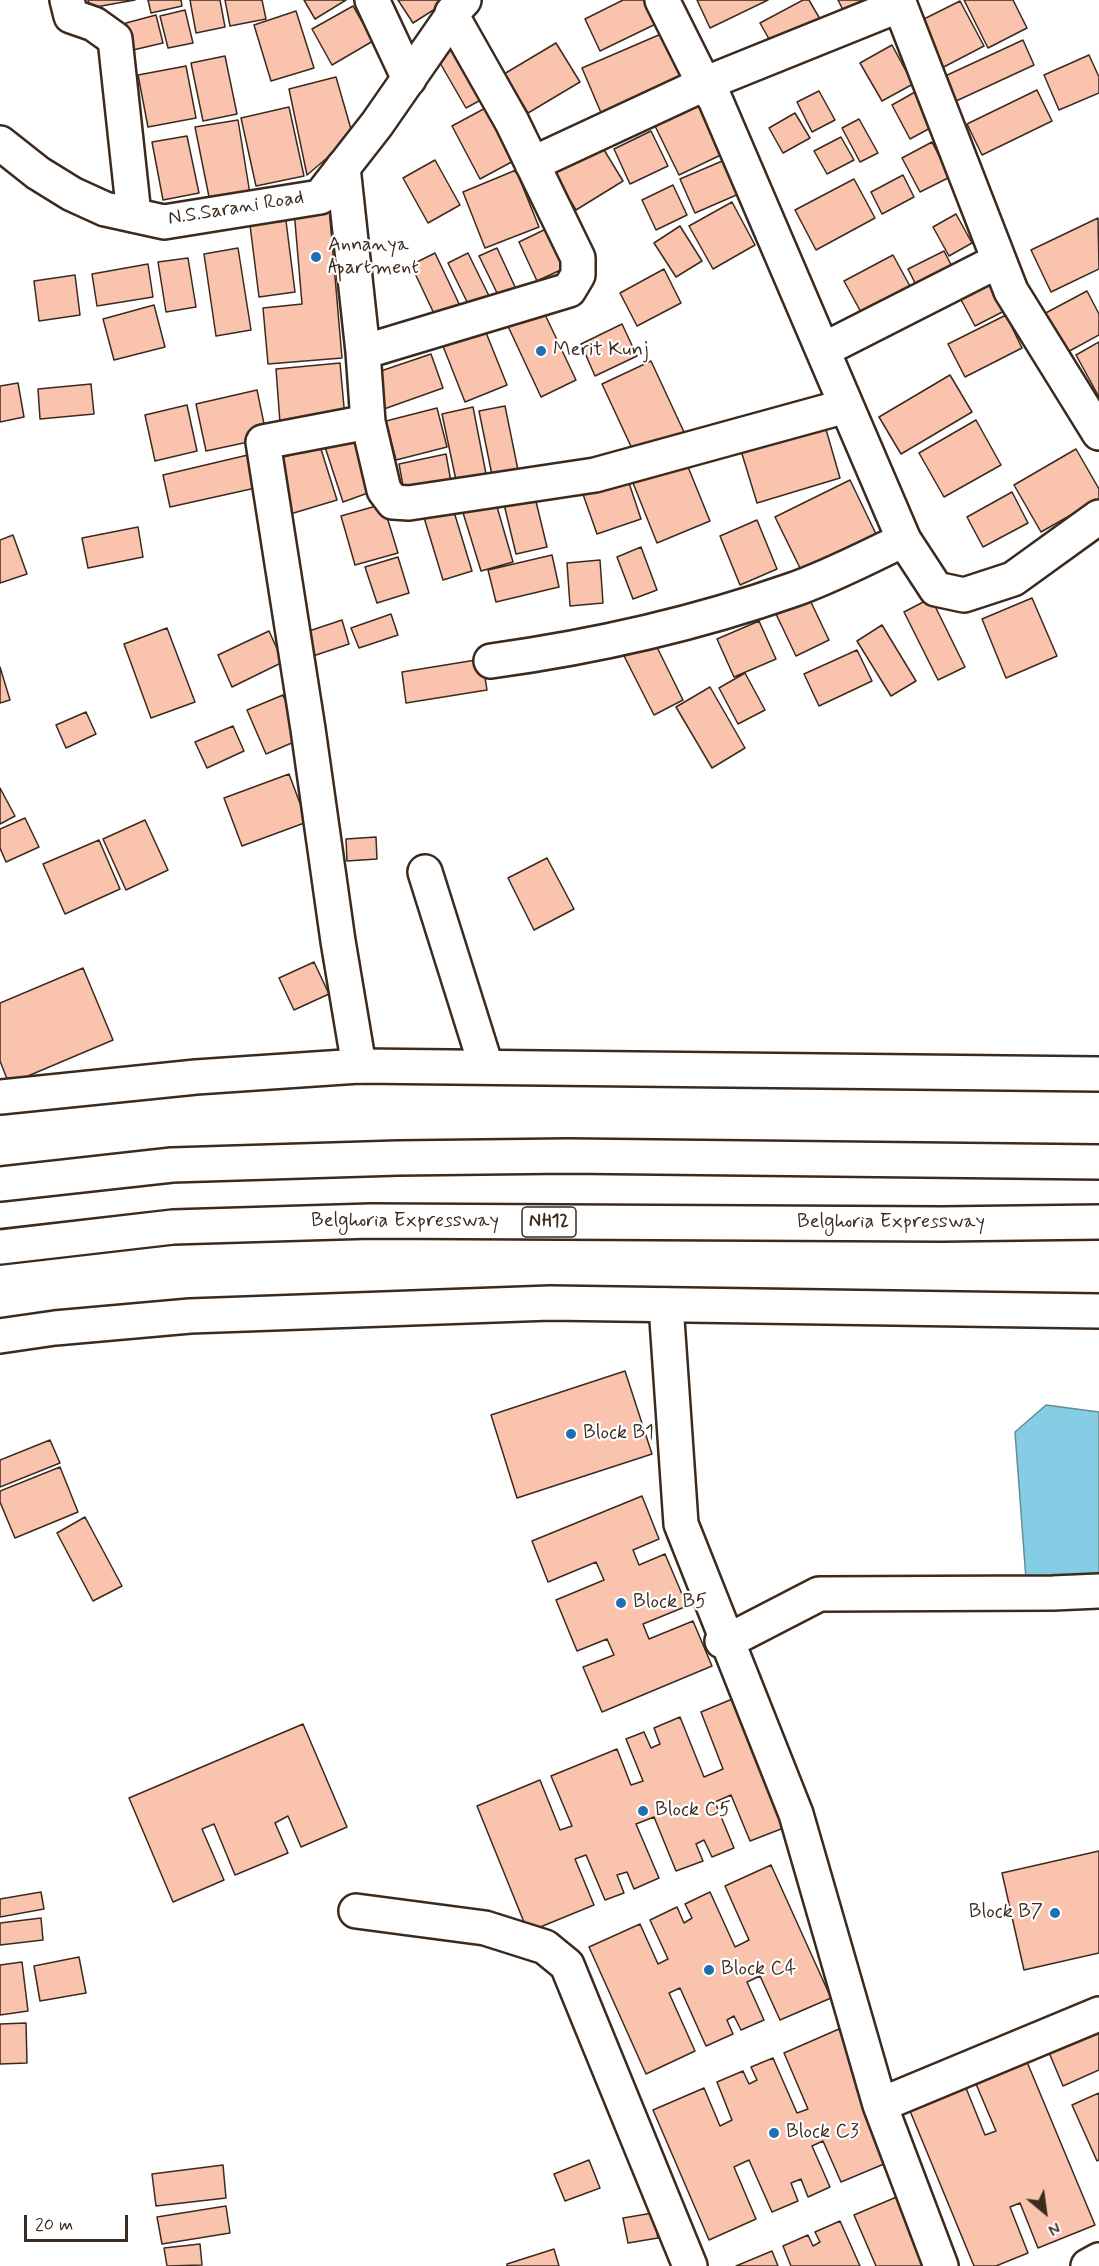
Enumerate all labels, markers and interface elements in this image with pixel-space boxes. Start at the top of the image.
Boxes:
street label: N.S.Sarani Road [166,186,306,232]
place label: Annanya Apartment [328,234,419,281]
marker: Annanya Apartment [309,250,323,264]
place label: Merit Kunj [553,339,649,363]
marker: Merit Kunj [534,344,548,358]
road number: NH12 [522,1207,576,1237]
street label: Belghoria Expressway [311,1210,499,1234]
street label: Belghoria Expressway [797,1211,985,1235]
place label: Block B1 [583,1422,654,1446]
marker: Block B1 [564,1427,578,1441]
place label: Block B5 [633,1591,707,1615]
marker: Block B5 [614,1596,628,1610]
place label: Block C5 [655,1799,731,1823]
marker: Block C5 [636,1804,650,1818]
place label: Block B7 [969,1901,1043,1925]
marker: Block B7 [1048,1906,1062,1920]
place label: Block C4 [721,1958,796,1982]
marker: Block C4 [702,1963,716,1977]
place label: Block C3 [786,2121,859,2145]
marker: Block C3 [767,2126,781,2140]
north arrow [1015,2182,1075,2242]
scale bar [27,2203,130,2241]
text: 20 m [35,2213,73,2237]
text: N [1044,2216,1064,2240]

